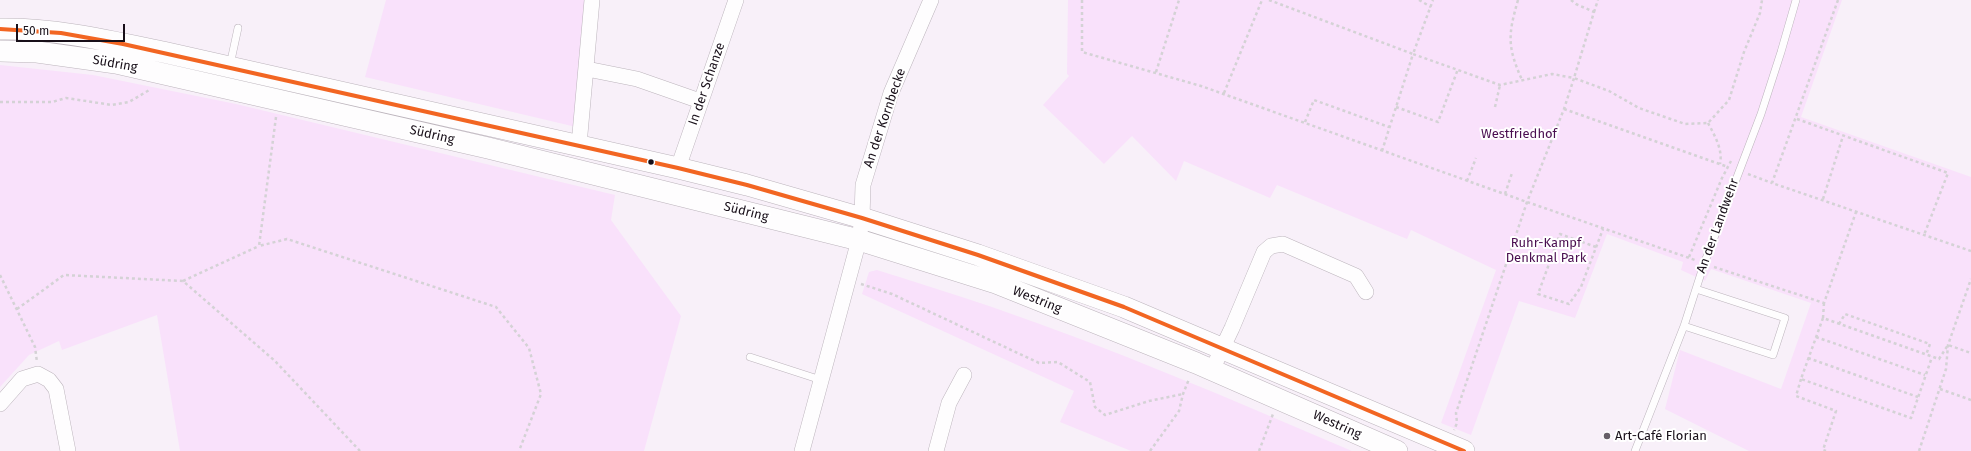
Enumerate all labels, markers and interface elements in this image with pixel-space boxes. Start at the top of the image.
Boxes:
scale bar [18,16,127,42]
text: 50 m [23,24,49,38]
street label: In der Schanze [686,41,728,127]
street label: Südring [91,52,139,76]
street label: An der Kornbecke [861,66,909,170]
street label: Südring [408,122,456,148]
park label: Westfriedhof [1481,126,1557,142]
unlabelled marker [646,157,656,167]
street label: An der Landwehr [1694,176,1742,276]
street label: Südring [722,199,770,225]
park label: Ruhr-Kampf Denkmal Park [1506,235,1586,266]
street label: Westring [1010,283,1064,317]
street label: Westring [1310,407,1364,443]
place label: Art-Café Florian [1615,428,1707,444]
marker: Art-Café Florian [1602,431,1612,441]

